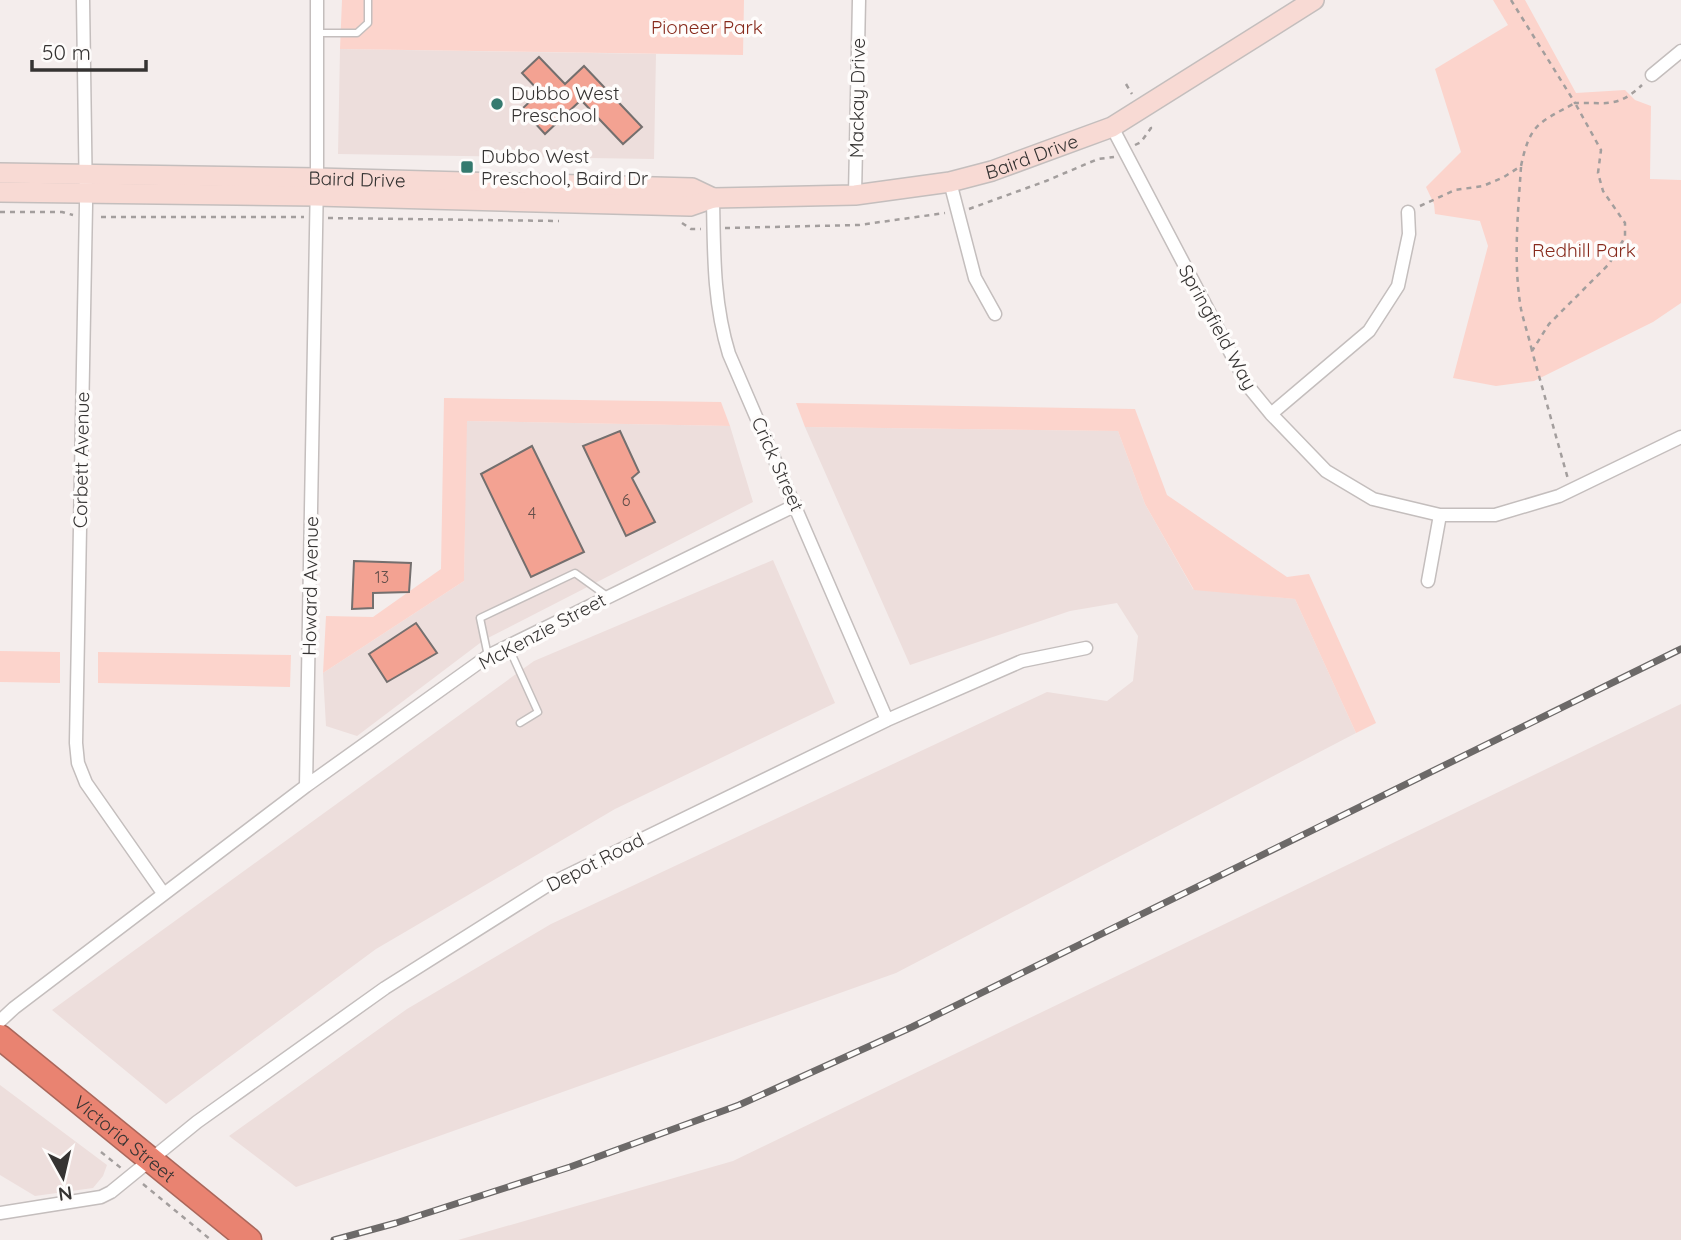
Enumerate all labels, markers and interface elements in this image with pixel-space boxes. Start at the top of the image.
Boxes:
park label: Pioneer Park [651,15,763,39]
scale bar [32,28,145,72]
street label: Mackay Drive [844,38,870,158]
text: 50 m [42,39,91,65]
place label: Dubbo West Preschool [511,81,619,127]
marker: Dubbo West Preschool [489,96,505,112]
street label: Baird Drive [983,128,1081,184]
place label: Dubbo West Preschool, Baird Dr [481,144,649,190]
marker: Dubbo West Preschool, Baird Dr [459,159,475,175]
street label: Baird Drive [308,166,406,192]
park label: Redhill Park [1532,238,1636,262]
street label: Springfield Way [1174,260,1262,394]
street label: Corbett Avenue [68,392,94,528]
street label: Crick Street [747,413,809,515]
house number: 6 [622,490,631,510]
house number: 4 [528,503,536,523]
street label: Howard Avenue [297,516,323,656]
house number: 13 [375,567,389,587]
street label: McKenzie Street [474,587,610,675]
street label: Depot Road [542,827,648,897]
street label: Victoria Street [69,1090,181,1187]
north arrow [28,1142,98,1212]
text: N [57,1181,74,1207]

